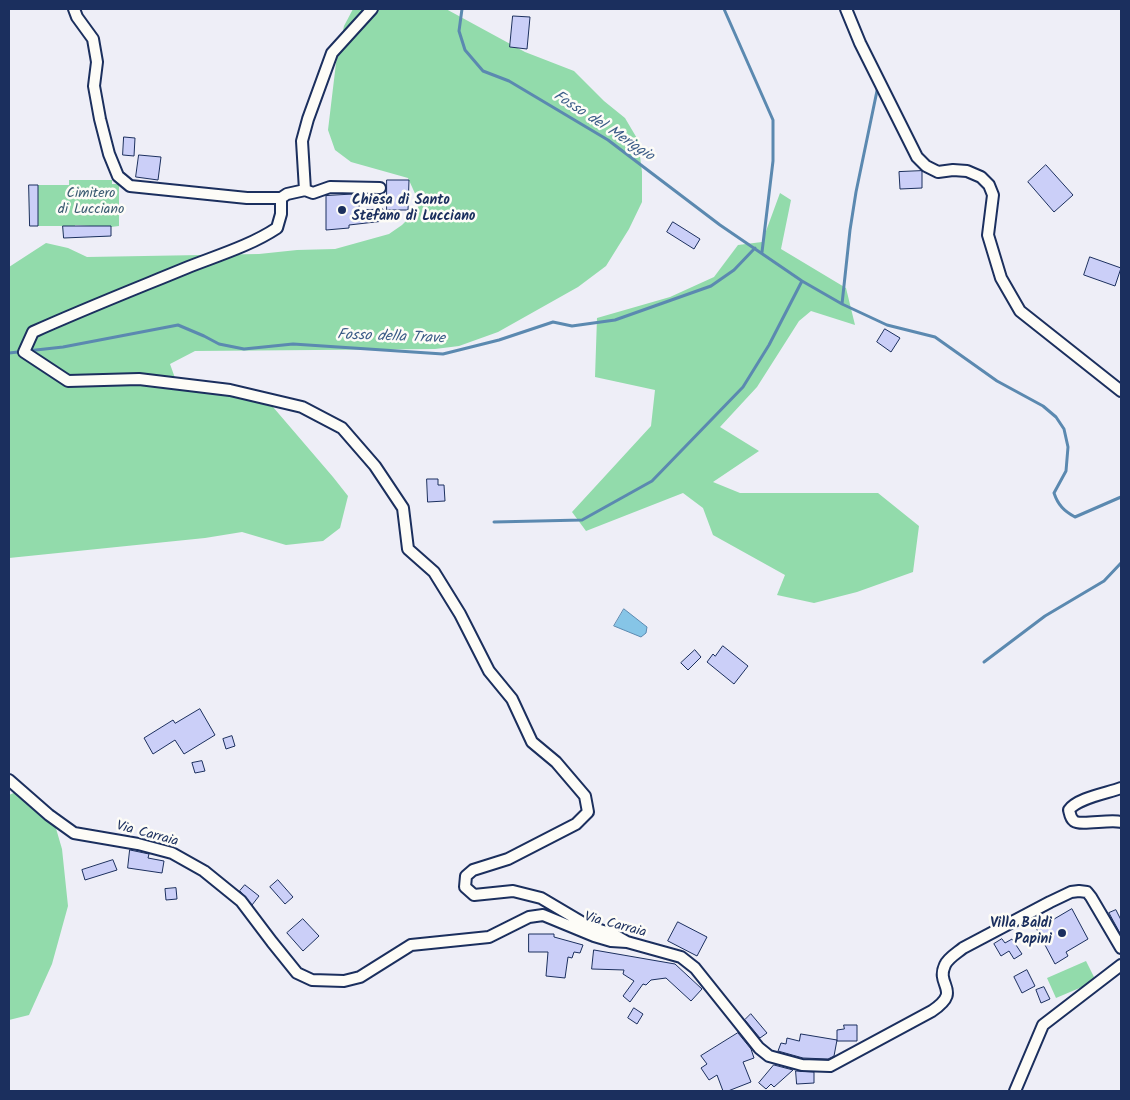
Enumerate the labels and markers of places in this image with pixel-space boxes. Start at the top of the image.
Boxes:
place label: Chiesa di Santo Stefano di Lucciano [352,194,475,226]
marker: Chiesa di Santo Stefano di Lucciano [336,204,348,216]
place label: Villa Baldi Papini [990,917,1052,950]
marker: Villa Baldi Papini [1056,927,1068,939]

